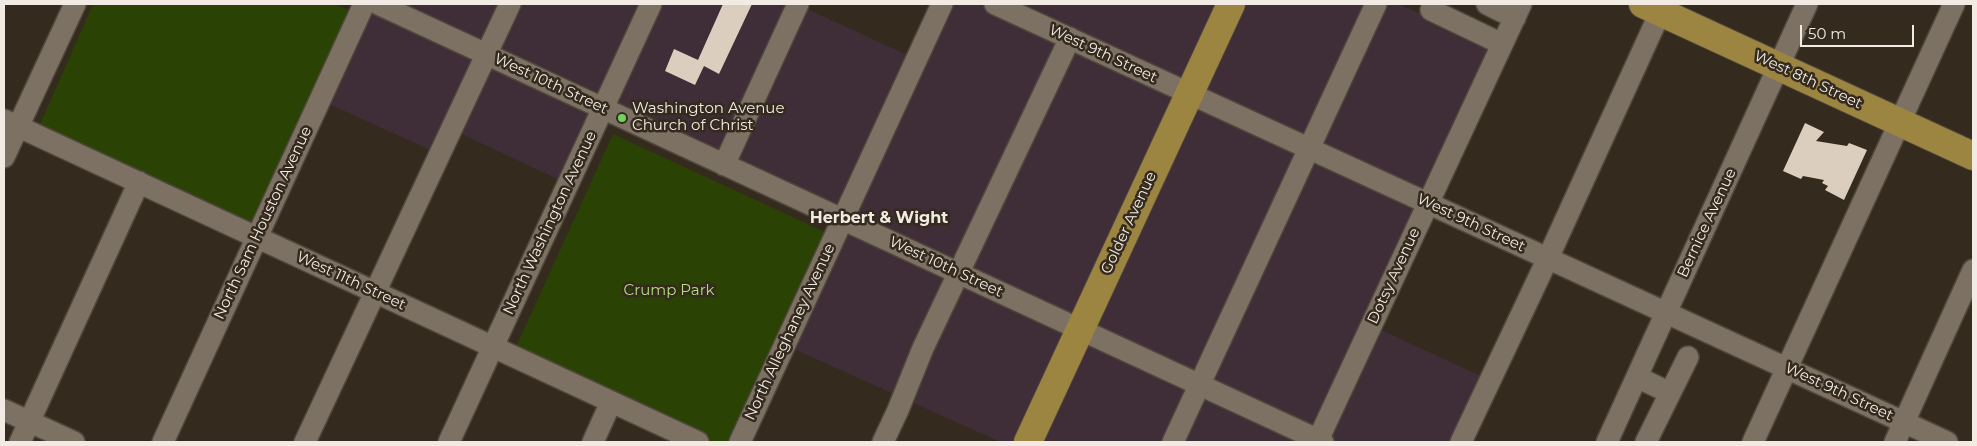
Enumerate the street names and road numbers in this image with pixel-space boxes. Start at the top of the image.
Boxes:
street label: West 9th Street [1046,21,1160,87]
street label: West 8th Street [1751,47,1865,113]
street label: West 10th Street [491,50,611,118]
street label: North Sam Houston Avenue [210,124,316,322]
street label: North Washington Avenue [499,128,601,318]
street label: Bernice Avenue [1674,166,1740,280]
street label: Golder Avenue [1097,169,1161,277]
street label: West 9th Street [1414,190,1528,256]
street label: Dotsy Avenue [1364,225,1424,327]
street label: West 10th Street [886,233,1006,301]
street label: North Alleghaney Avenue [741,241,839,423]
street label: West 11th Street [293,248,409,314]
street label: West 9th Street [1782,359,1896,425]

